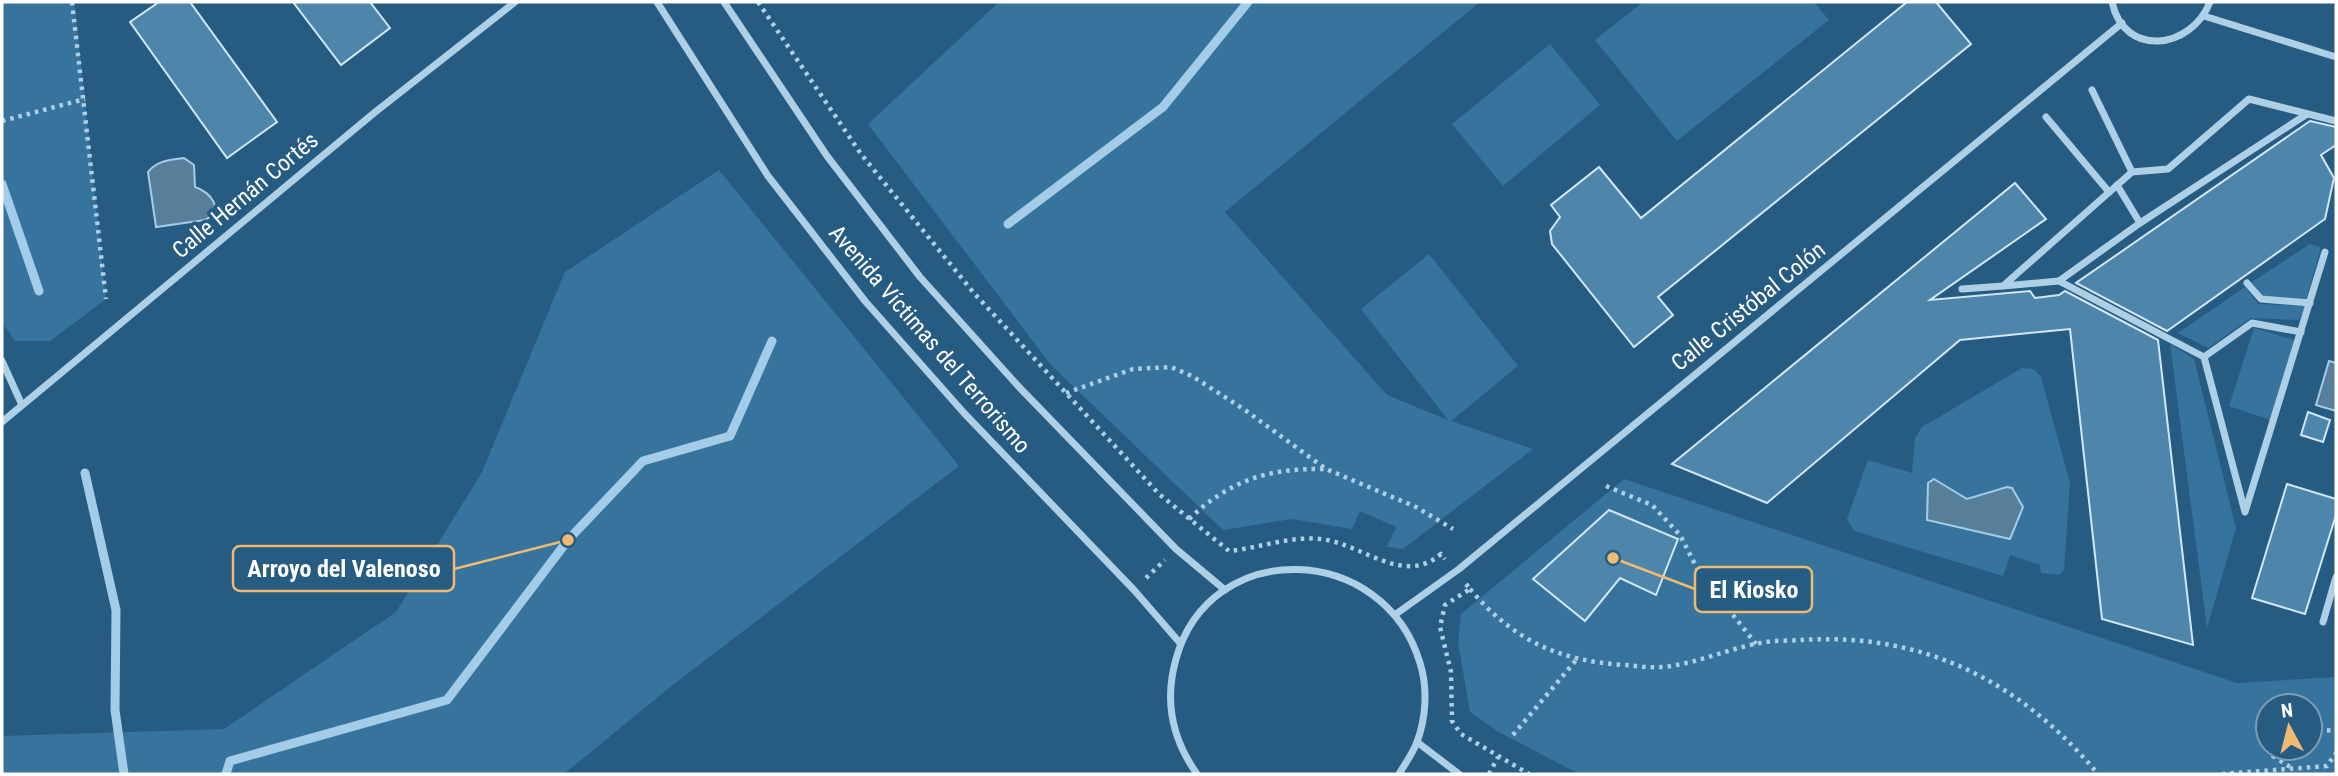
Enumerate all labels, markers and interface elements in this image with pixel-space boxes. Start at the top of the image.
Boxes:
street label: Calle Hernán Cortés [167,127,324,264]
street label: Avenida Víctimas del Terrorismo [823,220,1036,459]
street label: Calle Cristóbal Colón [1666,236,1831,377]
callout: Arroyo del Valenoso [233,546,454,591]
text: Arroyo del Valenoso [247,555,441,583]
callout: El Kiosko [1695,567,1812,612]
text: El Kiosko [1710,576,1799,604]
north arrow [2254,692,2324,762]
text: N [2280,698,2294,723]

